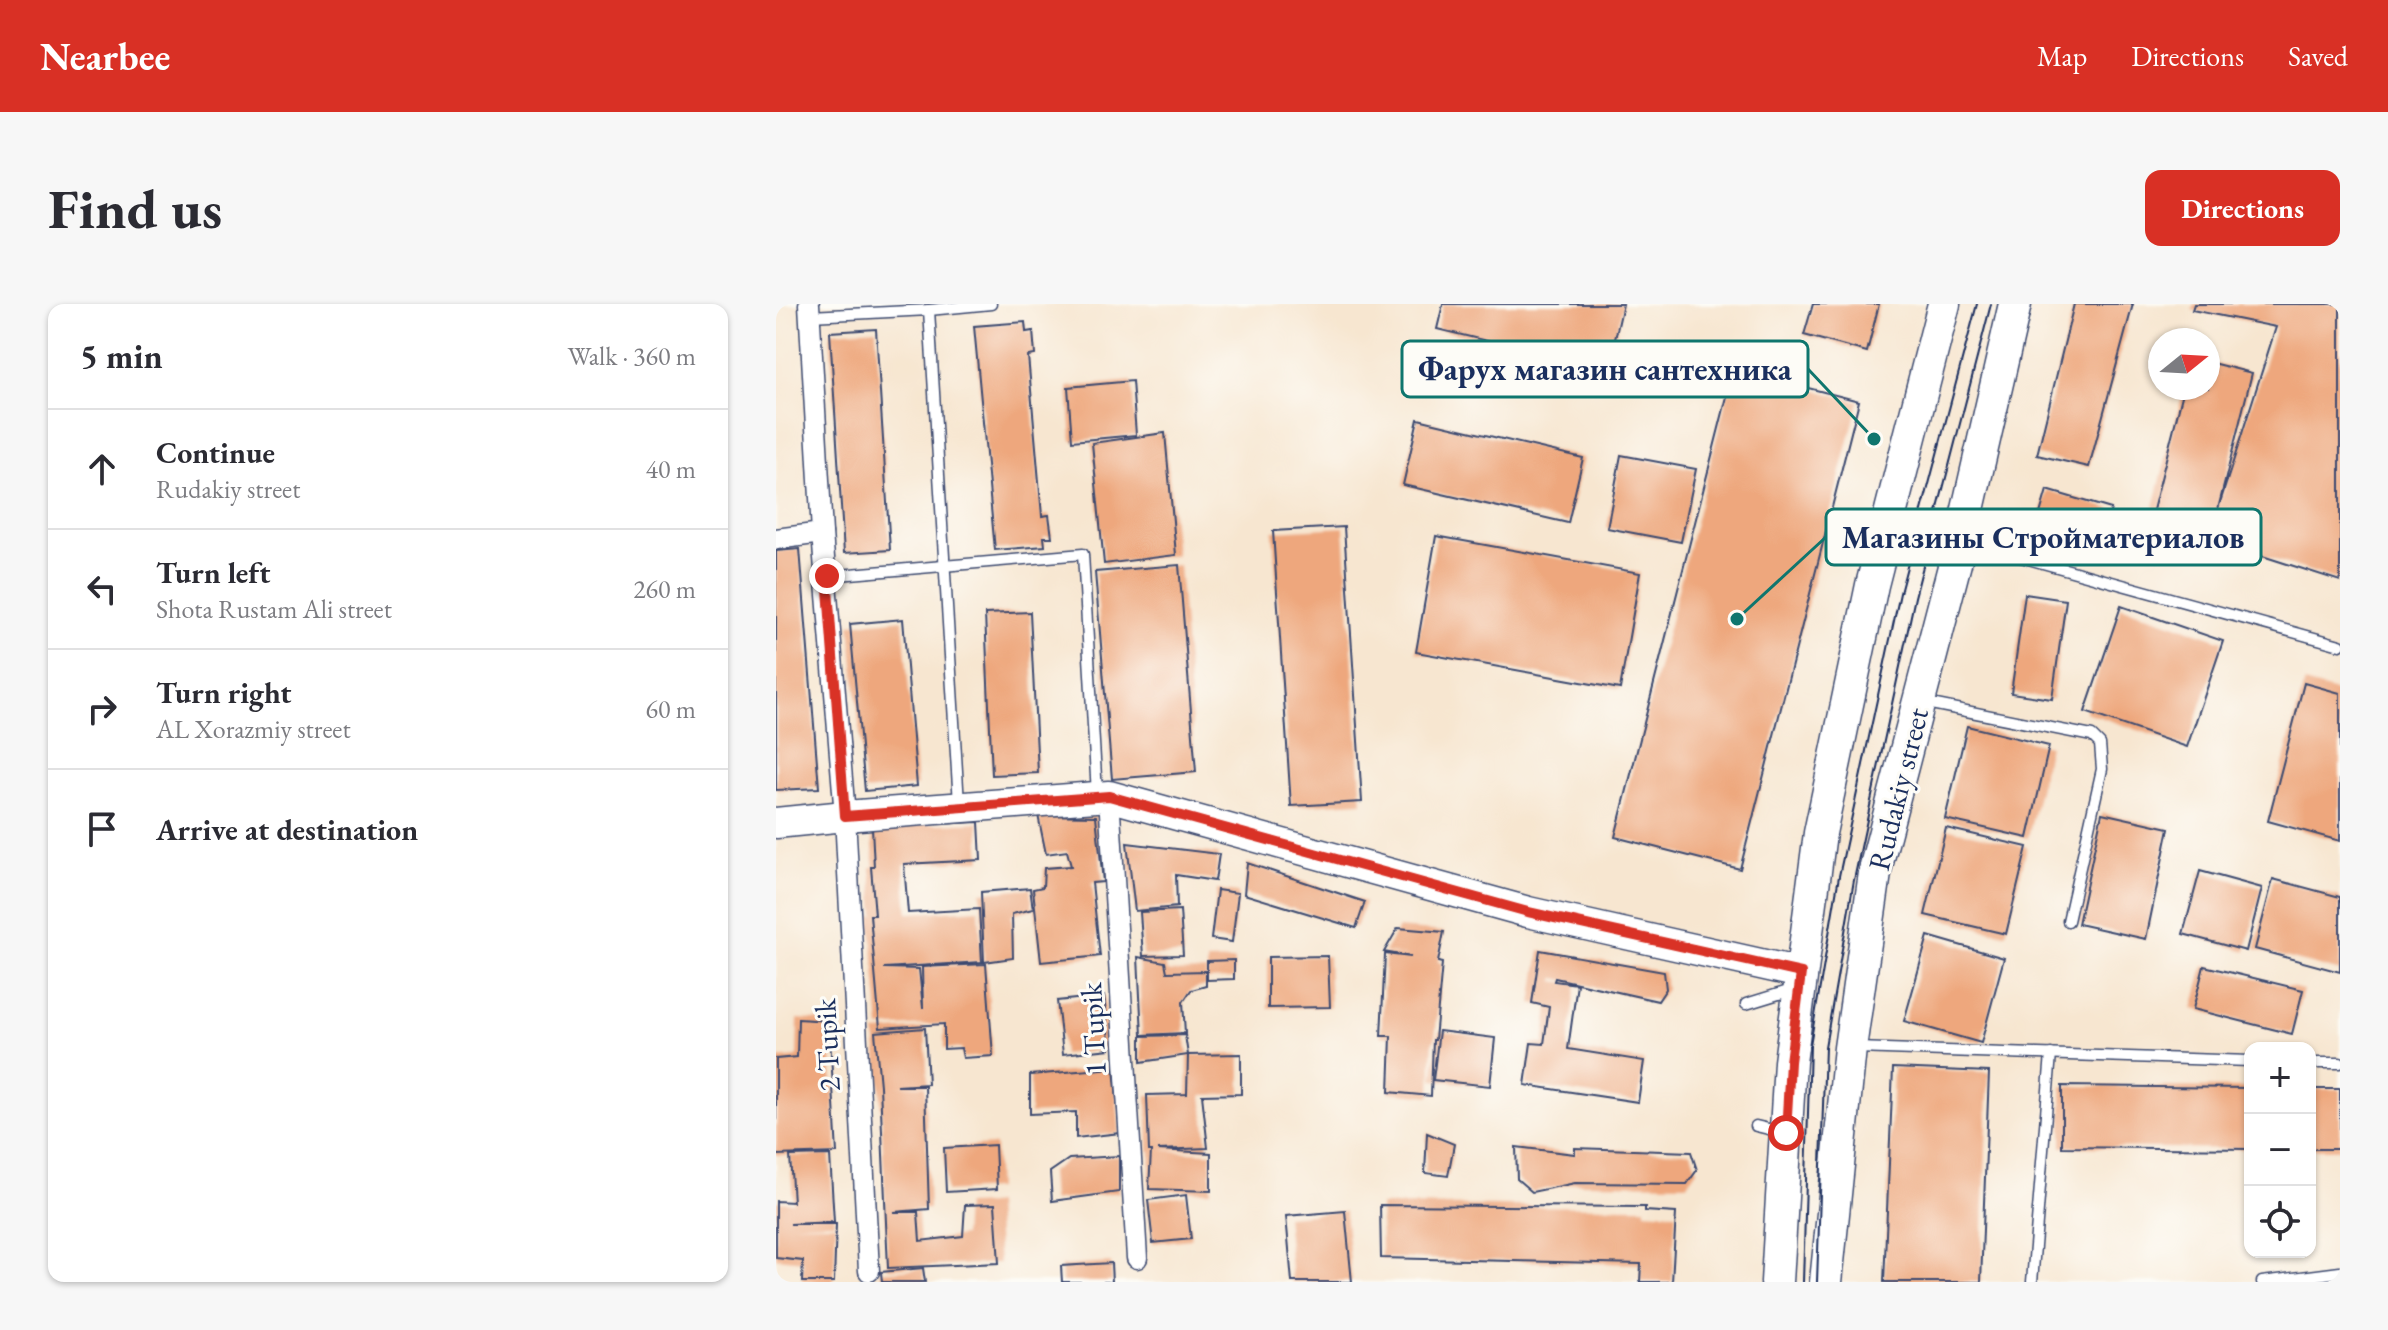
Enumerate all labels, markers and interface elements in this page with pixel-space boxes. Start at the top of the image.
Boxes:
text: Nearbee [40,32,170,81]
text: Map [2037,38,2087,74]
text: Directions [2131,38,2244,74]
text: Saved [2288,38,2348,74]
button: Directions [2145,170,2340,246]
text: Find us [48,172,222,245]
north arrow [2148,328,2220,400]
text: 5 min [80,334,163,378]
text: Walk · 360 m [568,339,696,373]
callout: Фарух магазин сантехника [1402,341,1808,397]
text: Фарух магазин сантехника [1418,348,1793,390]
text: Continue [156,433,275,472]
icon: ahead [80,447,124,491]
text: 40 m [646,452,696,486]
text: Rudakiy street [156,472,300,506]
callout: Магазины Стройматериалов [1826,509,2261,565]
text: Магазины Стройматериалов [1841,516,2245,558]
text: Turn left [156,553,270,592]
route end [809,558,845,594]
icon: left [80,567,124,611]
text: 260 m [633,572,696,606]
text: Shota Rustam Ali street [156,592,392,626]
text: Turn right [156,673,292,712]
icon: right [80,687,124,731]
text: 60 m [646,692,696,726]
street label: Rudakiy street [1859,703,1937,875]
text: AL Xorazmiy street [156,712,351,746]
icon: arrive [80,807,124,851]
text: Arrive at destination [156,810,418,849]
street label: 1 Tupik [1071,980,1115,1077]
street label: 2 Tupik [805,996,849,1093]
map controls [2244,1042,2316,1258]
button: + [2244,1042,2316,1114]
button: − [2244,1114,2316,1186]
route start [1768,1115,1804,1151]
button: locate [2244,1186,2316,1258]

